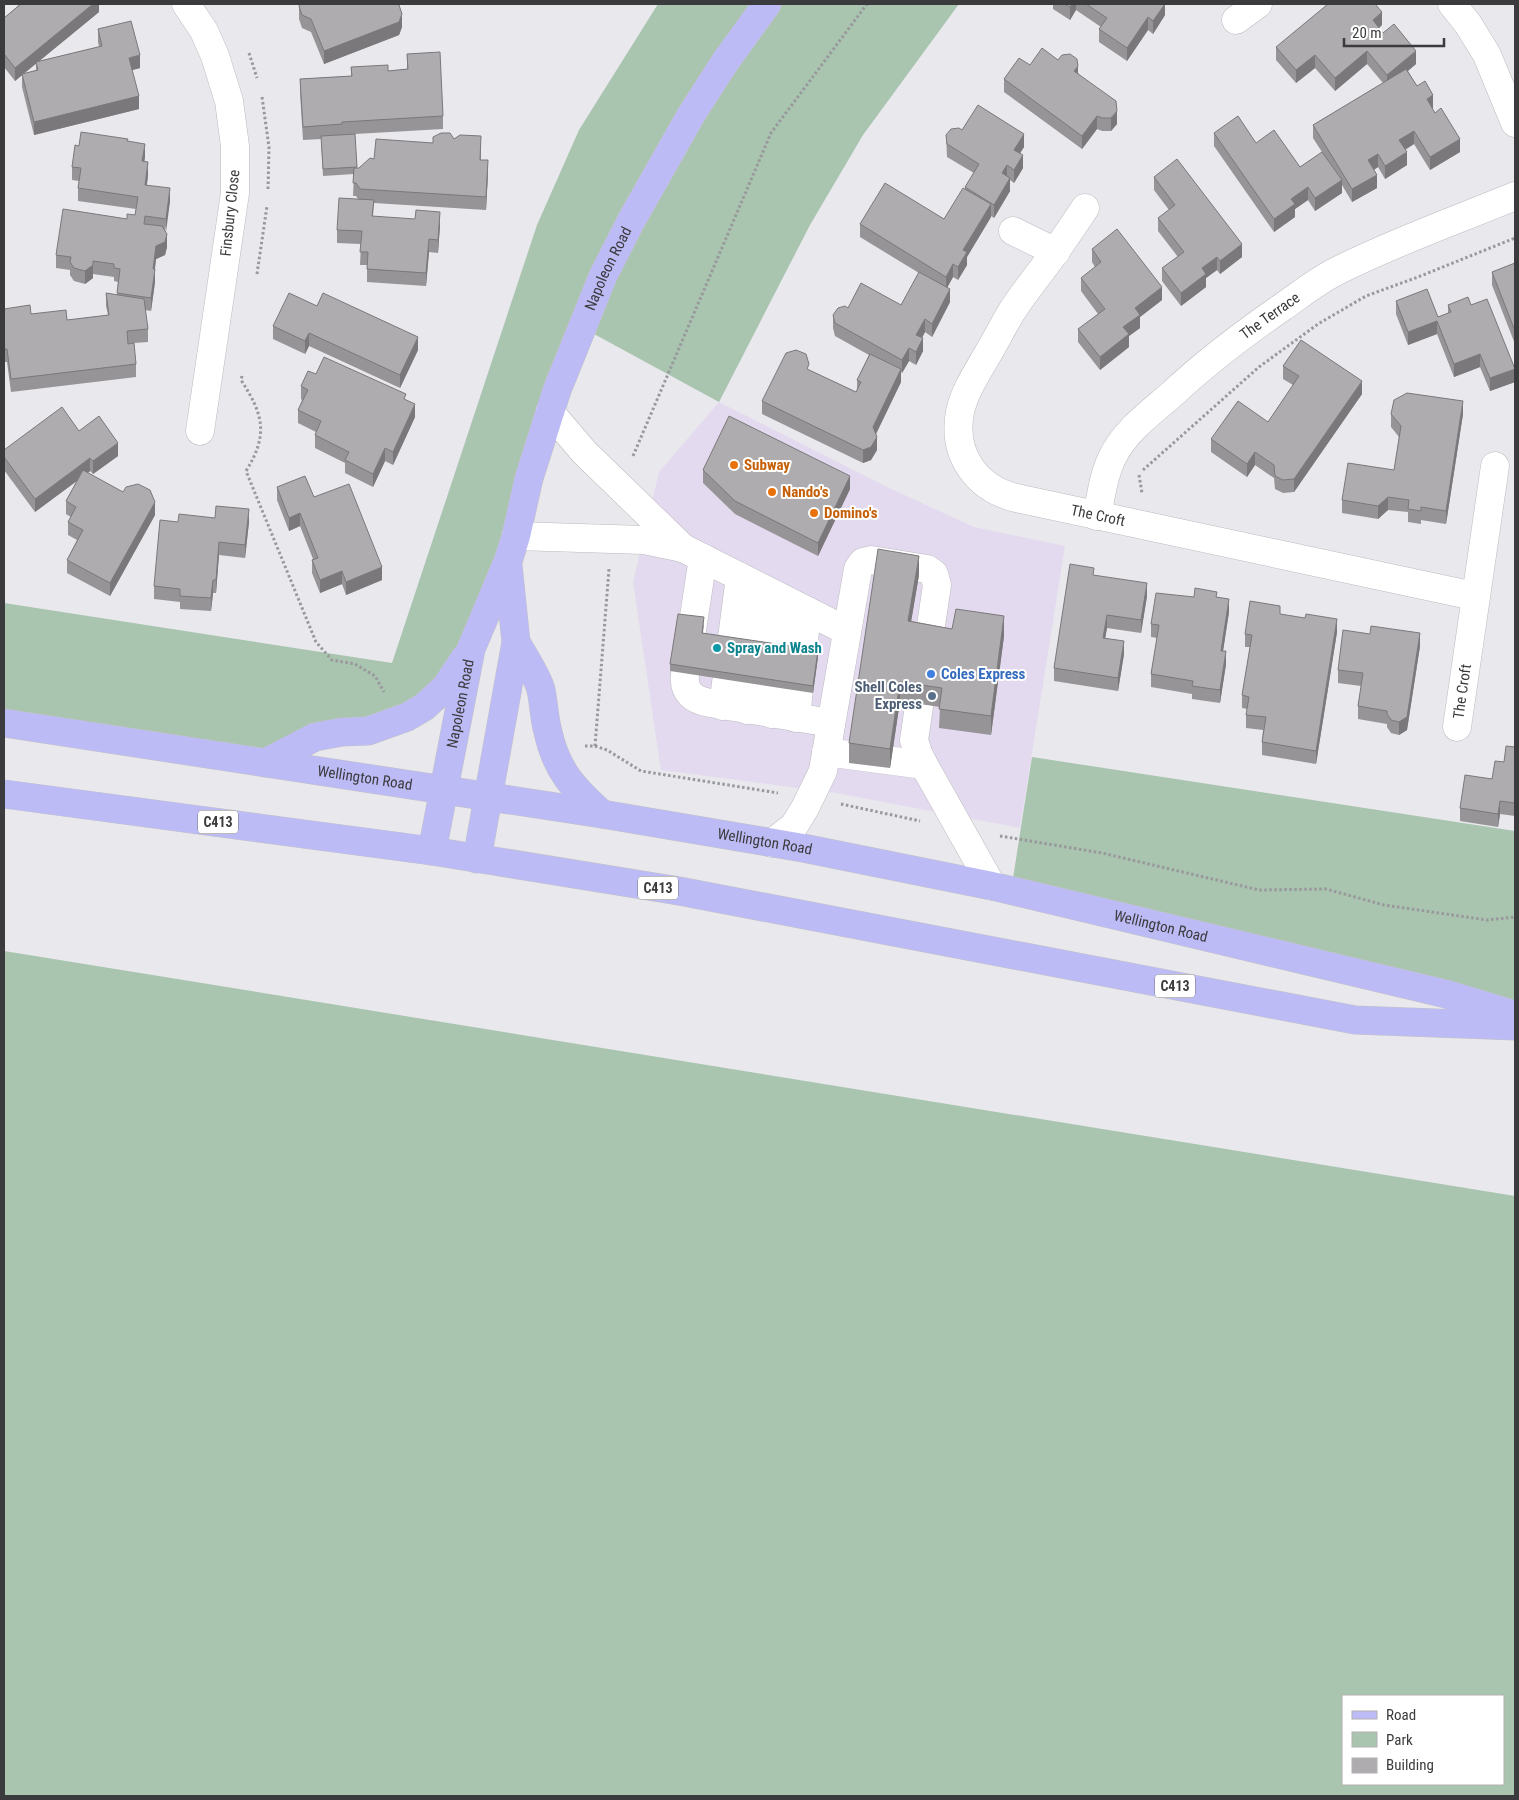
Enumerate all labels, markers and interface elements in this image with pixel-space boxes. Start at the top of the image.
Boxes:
scale bar [1344,15,1444,47]
text: 20 m [1352,24,1382,42]
street label: Finsbury Close [216,169,244,257]
street label: Napoleon Road [581,224,636,313]
street label: The Terrace [1236,288,1303,343]
place label: Subway [744,456,790,474]
marker: Subway [728,459,740,471]
place label: Nando's [782,483,829,501]
marker: Nando's [766,486,778,498]
street label: The Croft [1069,501,1127,530]
place label: Domino's [824,504,878,522]
marker: Domino's [808,507,820,519]
place label: Spray and Wash [727,639,822,657]
marker: Spray and Wash [711,642,723,654]
street label: Napoleon Road [443,658,478,750]
street label: The Croft [1449,663,1475,720]
place label: Coles Express [941,665,1026,683]
marker: Coles Express [925,668,937,680]
place label: Shell Coles Express [855,678,922,713]
marker: Shell Coles Express [926,690,938,702]
street label: Wellington Road [316,762,414,794]
road number: C413 [198,810,238,834]
street label: Wellington Road [716,825,814,859]
road number: C413 [638,876,678,900]
street label: Wellington Road [1112,906,1210,946]
road number: C413 [1155,974,1195,998]
legend [1342,1695,1504,1785]
text: Road [1386,1706,1416,1724]
text: Park [1386,1731,1413,1749]
text: Building [1386,1756,1434,1774]

